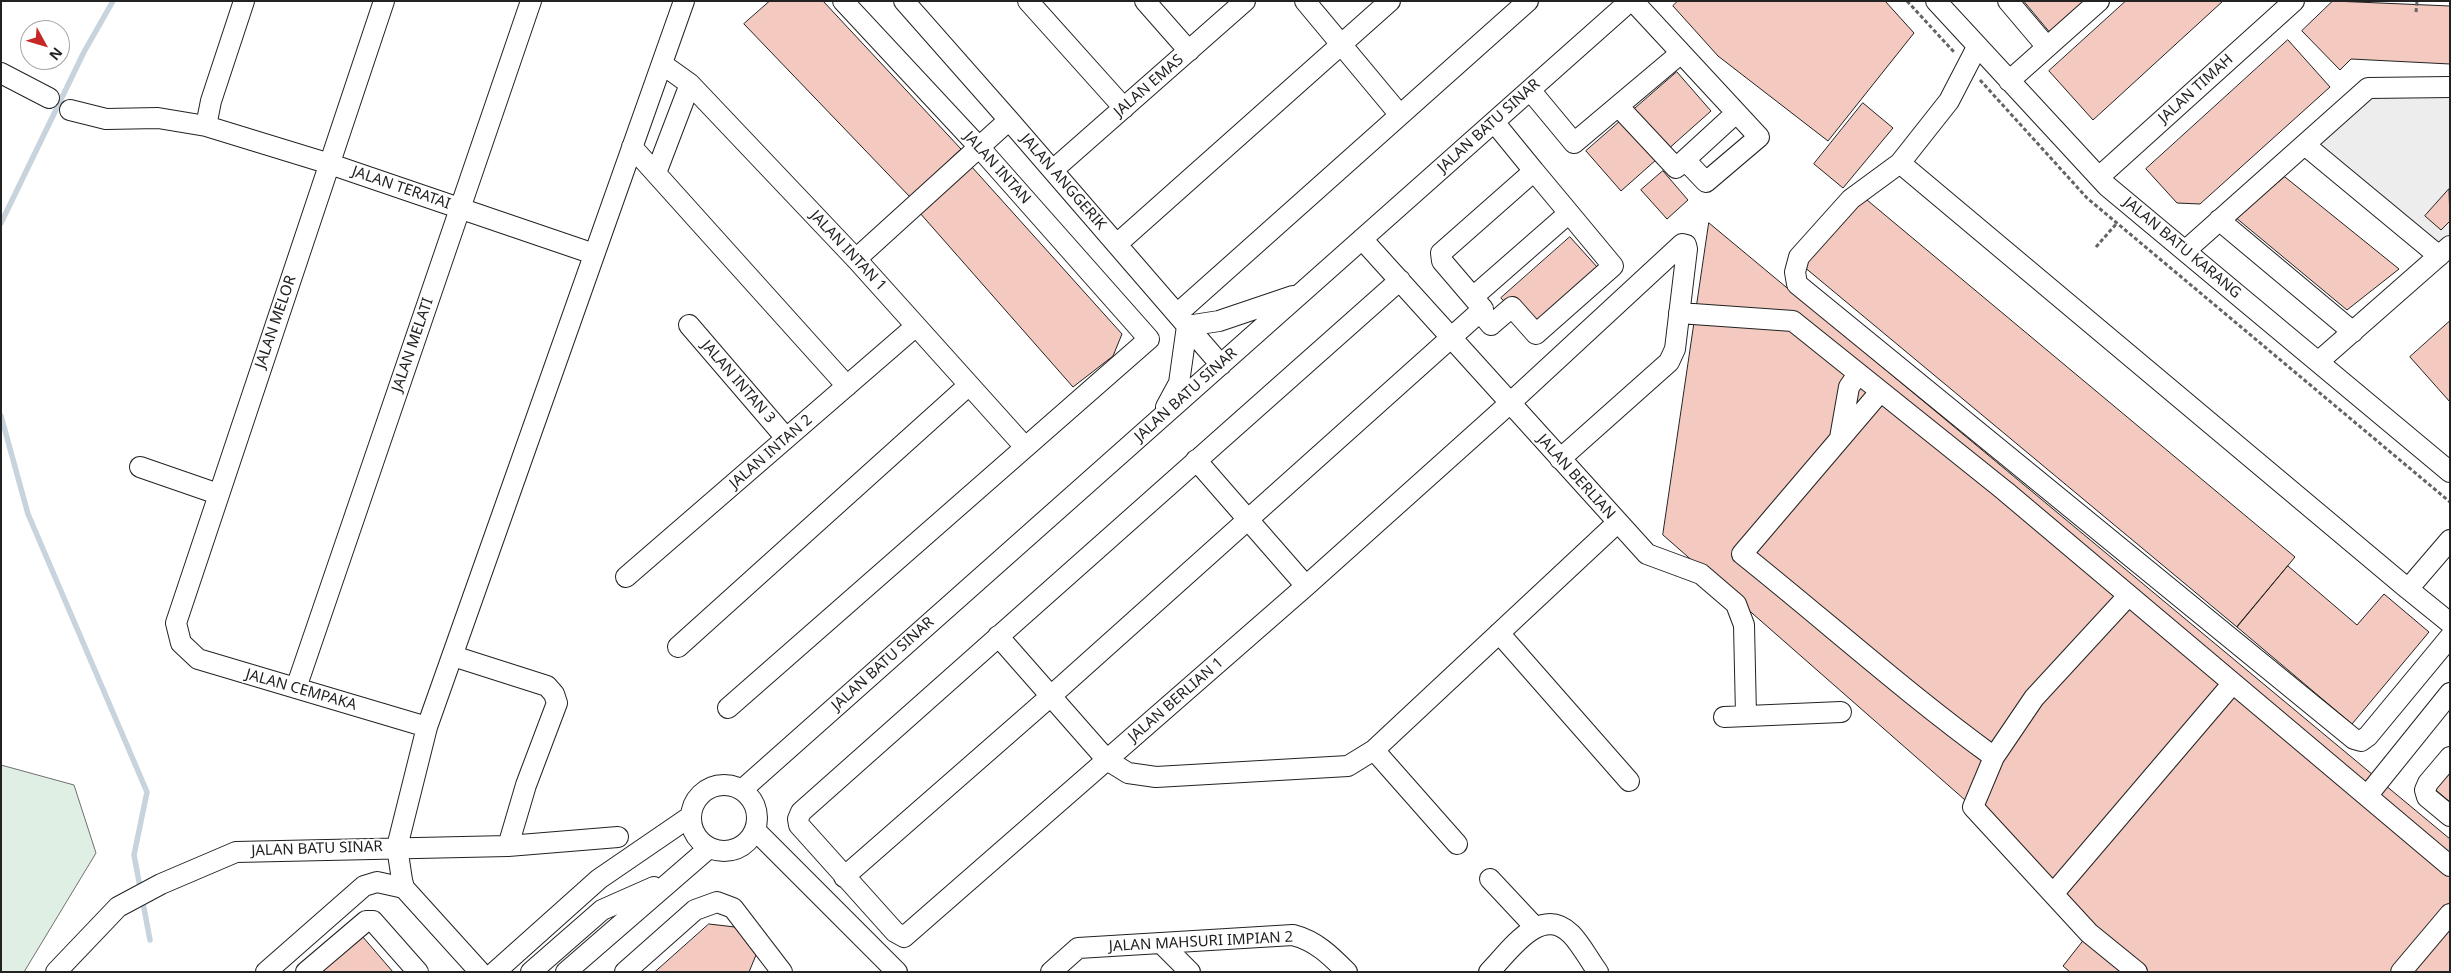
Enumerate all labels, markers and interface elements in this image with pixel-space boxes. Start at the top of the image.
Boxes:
north arrow [20,20,70,70]
text: N [45,44,67,65]
street label: JALAN EMAS [1111,51,1187,121]
street label: JALAN TIMAH [2155,51,2237,127]
street label: JALAN BATU SINAR [1434,75,1544,177]
street label: JALAN INTAN [960,128,1034,208]
street label: JALAN ANGGERIK [1016,130,1110,234]
street label: JALAN TERATAI [349,163,453,213]
street label: JALAN BATU KARANG [2120,194,2244,302]
street label: JALAN INTAN 1 [806,207,890,295]
street label: JALAN MELOR [252,273,300,371]
street label: JALAN MELATI [389,296,437,394]
street label: JALAN INTAN 3 [697,337,779,427]
street label: JALAN BATU SINAR [1131,344,1241,446]
street label: JALAN INTAN 2 [726,411,816,493]
street label: JALAN BERLIAN [1533,431,1619,523]
street label: JALAN BATU SINAR [828,613,938,715]
street label: JALAN BERLIAN 1 [1125,654,1227,746]
street label: JALAN CEMPAKA [243,666,359,714]
street label: JALAN BATU SINAR [251,838,383,860]
street label: JALAN MAHSURI IMPIAN 2 [1108,928,1294,956]

